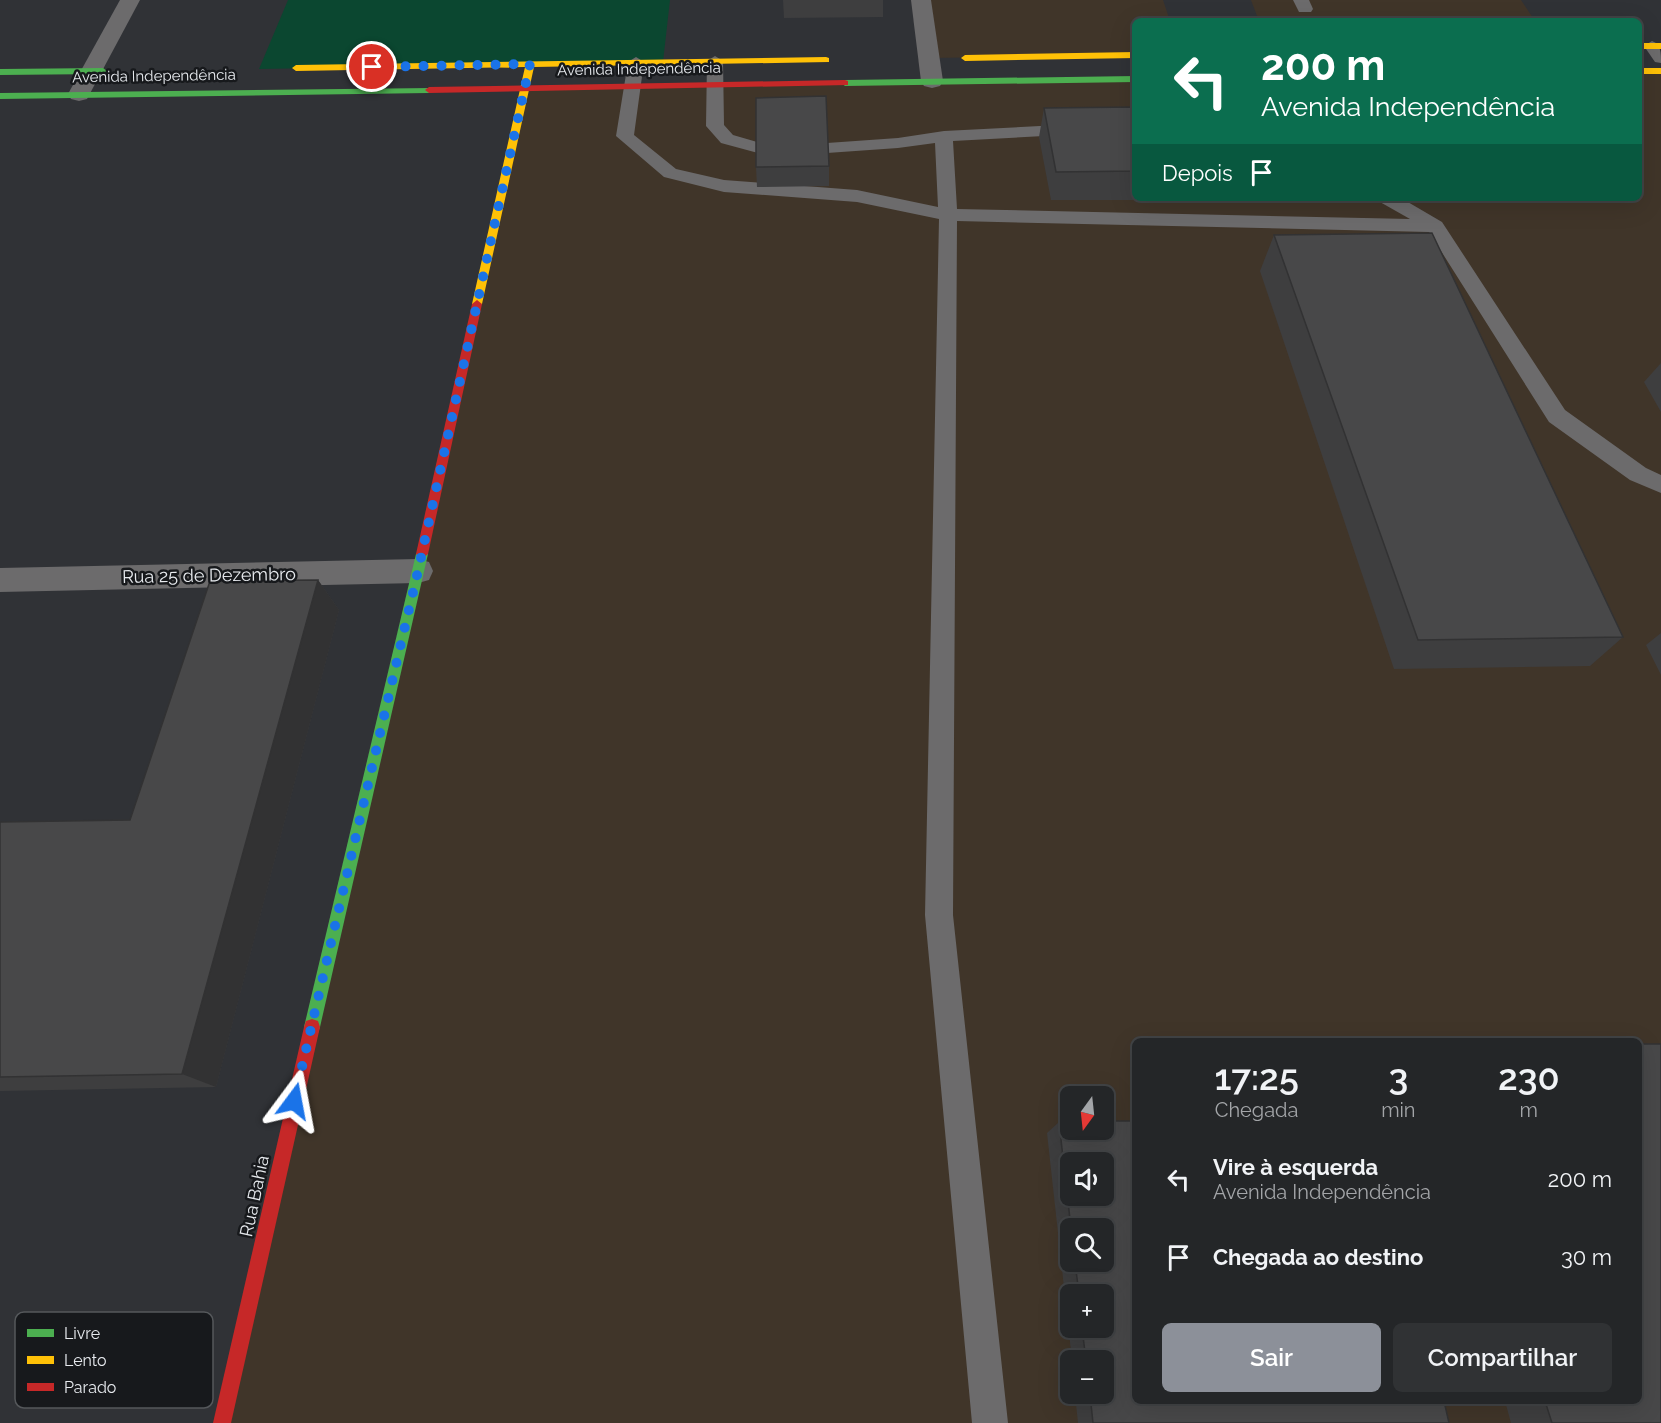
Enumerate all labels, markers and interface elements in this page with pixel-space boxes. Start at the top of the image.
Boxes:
pin [346,41,397,92]
text: 200 m [1261,41,1385,90]
icon: left [1162,42,1240,120]
icon: arrive [355,50,388,83]
street label: Avenida Independência [557,59,721,79]
street label: Avenida Independência [72,66,236,86]
text: Avenida Independência [1261,91,1555,122]
icon: arrive [1245,156,1278,189]
text: Depois [1162,160,1233,186]
street label: Rua 25 de Dezembro [122,563,296,587]
text: 17:25 [1214,1056,1299,1098]
text: 3 [1388,1056,1408,1098]
text: 230 [1498,1056,1560,1098]
position arrow [262,1069,326,1133]
north arrow [1060,1086,1114,1140]
map controls [1060,1086,1114,1404]
text: Chegada [1215,1098,1298,1122]
text: min [1381,1098,1416,1122]
text: m [1520,1098,1538,1122]
button: sound [1060,1152,1114,1206]
street label: Rua Bahia [235,1153,273,1239]
text: Vire à esquerda [1213,1154,1378,1180]
icon: left [1162,1163,1195,1196]
text: 200 m [1548,1166,1612,1192]
text: Avenida Independência [1213,1180,1431,1204]
button: search [1060,1218,1114,1272]
icon: arrive [1162,1241,1195,1274]
text: Chegada ao destino [1213,1244,1423,1270]
text: 30 m [1561,1244,1612,1270]
button: + [1060,1284,1114,1338]
legend [15,1312,213,1408]
button: Sair [1162,1323,1381,1392]
button: Compartilhar [1393,1323,1612,1392]
text: Livre [64,1324,100,1343]
button: − [1060,1350,1114,1404]
text: Lento [64,1351,107,1370]
text: Parado [64,1378,116,1397]

